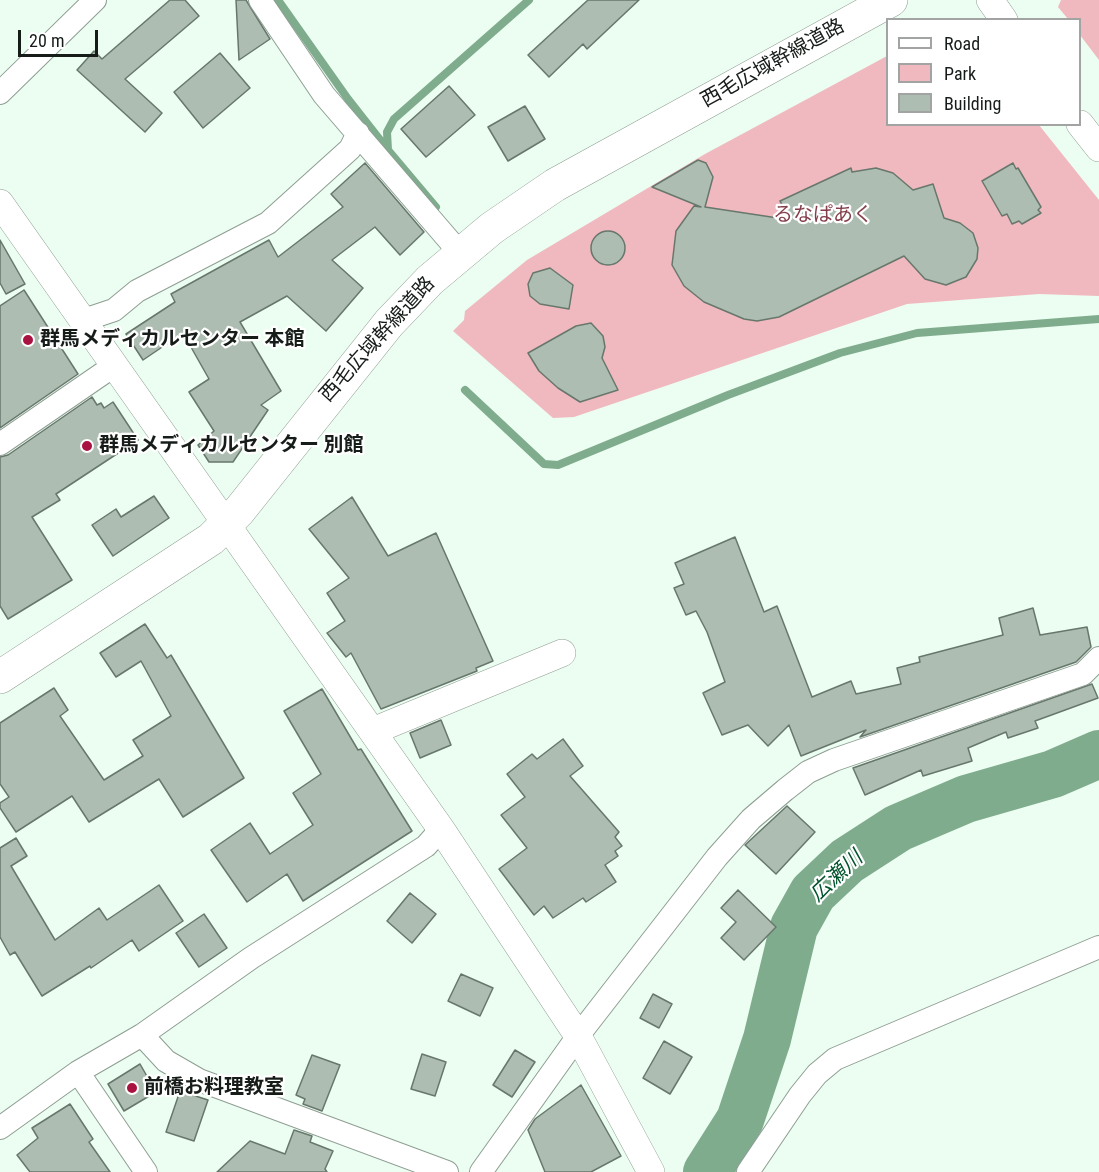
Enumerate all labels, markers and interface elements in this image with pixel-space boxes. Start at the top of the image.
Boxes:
street label: 西毛広域幹線道路 [697,15,849,113]
scale bar [21,18,100,56]
legend [886,18,1081,126]
text: 20 m [29,30,64,51]
text: Road [944,33,980,54]
text: Park [944,63,976,84]
text: Building [944,93,1001,114]
park label: るなぱあく [773,204,873,228]
street label: 西毛広域幹線道路 [316,273,440,407]
place label: 群馬メディカルセンター 本館 [40,328,305,352]
marker: 群馬メディカルセンター 本館 [21,333,35,347]
place label: 群馬メディカルセンター 別館 [99,434,364,458]
marker: 群馬メディカルセンター 別館 [80,439,94,453]
water label: 広瀬川 [805,846,869,908]
place label: 前橋お料理教室 [144,1076,284,1100]
marker: 前橋お料理教室 [125,1081,139,1095]

